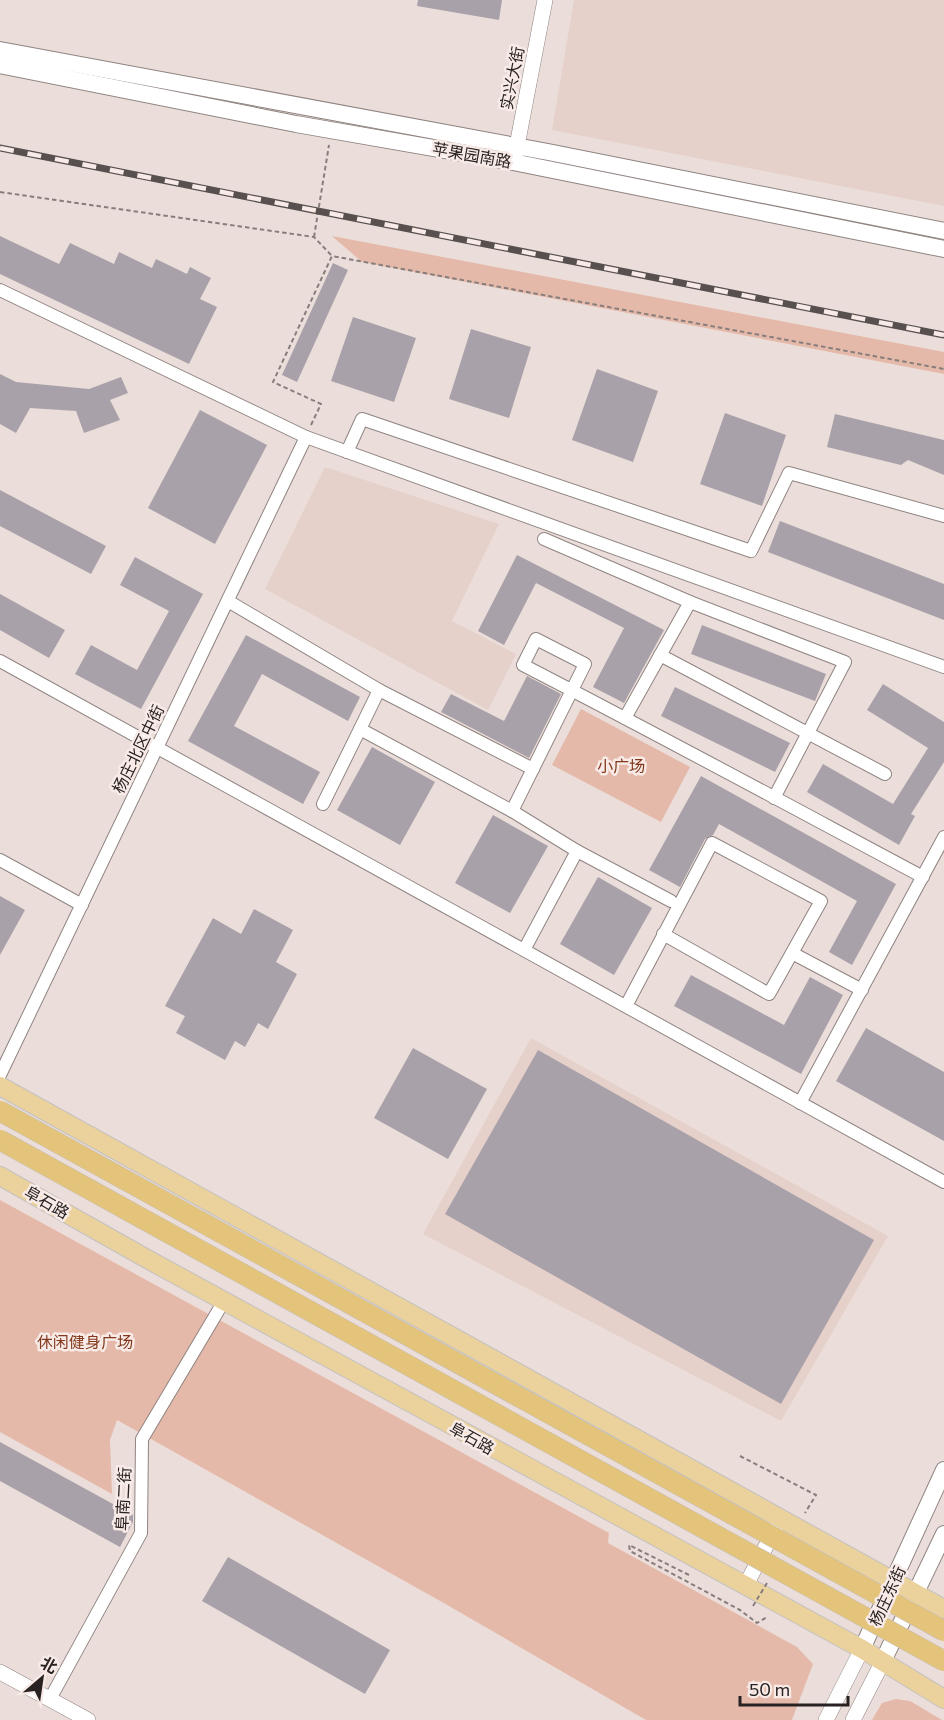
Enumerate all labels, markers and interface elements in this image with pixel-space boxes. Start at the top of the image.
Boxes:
street label: 实兴大街 [496,45,527,111]
street label: 苹果园南路 [431,138,513,171]
street label: 杨庄北区中街 [108,701,167,796]
park label: 小广场 [597,756,645,775]
street label: 阜石路 [22,1181,73,1222]
park label: 休闲健身广场 [37,1332,133,1351]
street label: 阜石路 [447,1418,498,1458]
street label: 阜南二街 [111,1467,134,1531]
street label: 杨庄东街 [864,1563,909,1629]
north arrow [12,1648,72,1708]
text: 北 [38,1652,61,1677]
scale bar [740,1669,848,1707]
text: 50 m [749,1678,790,1700]

